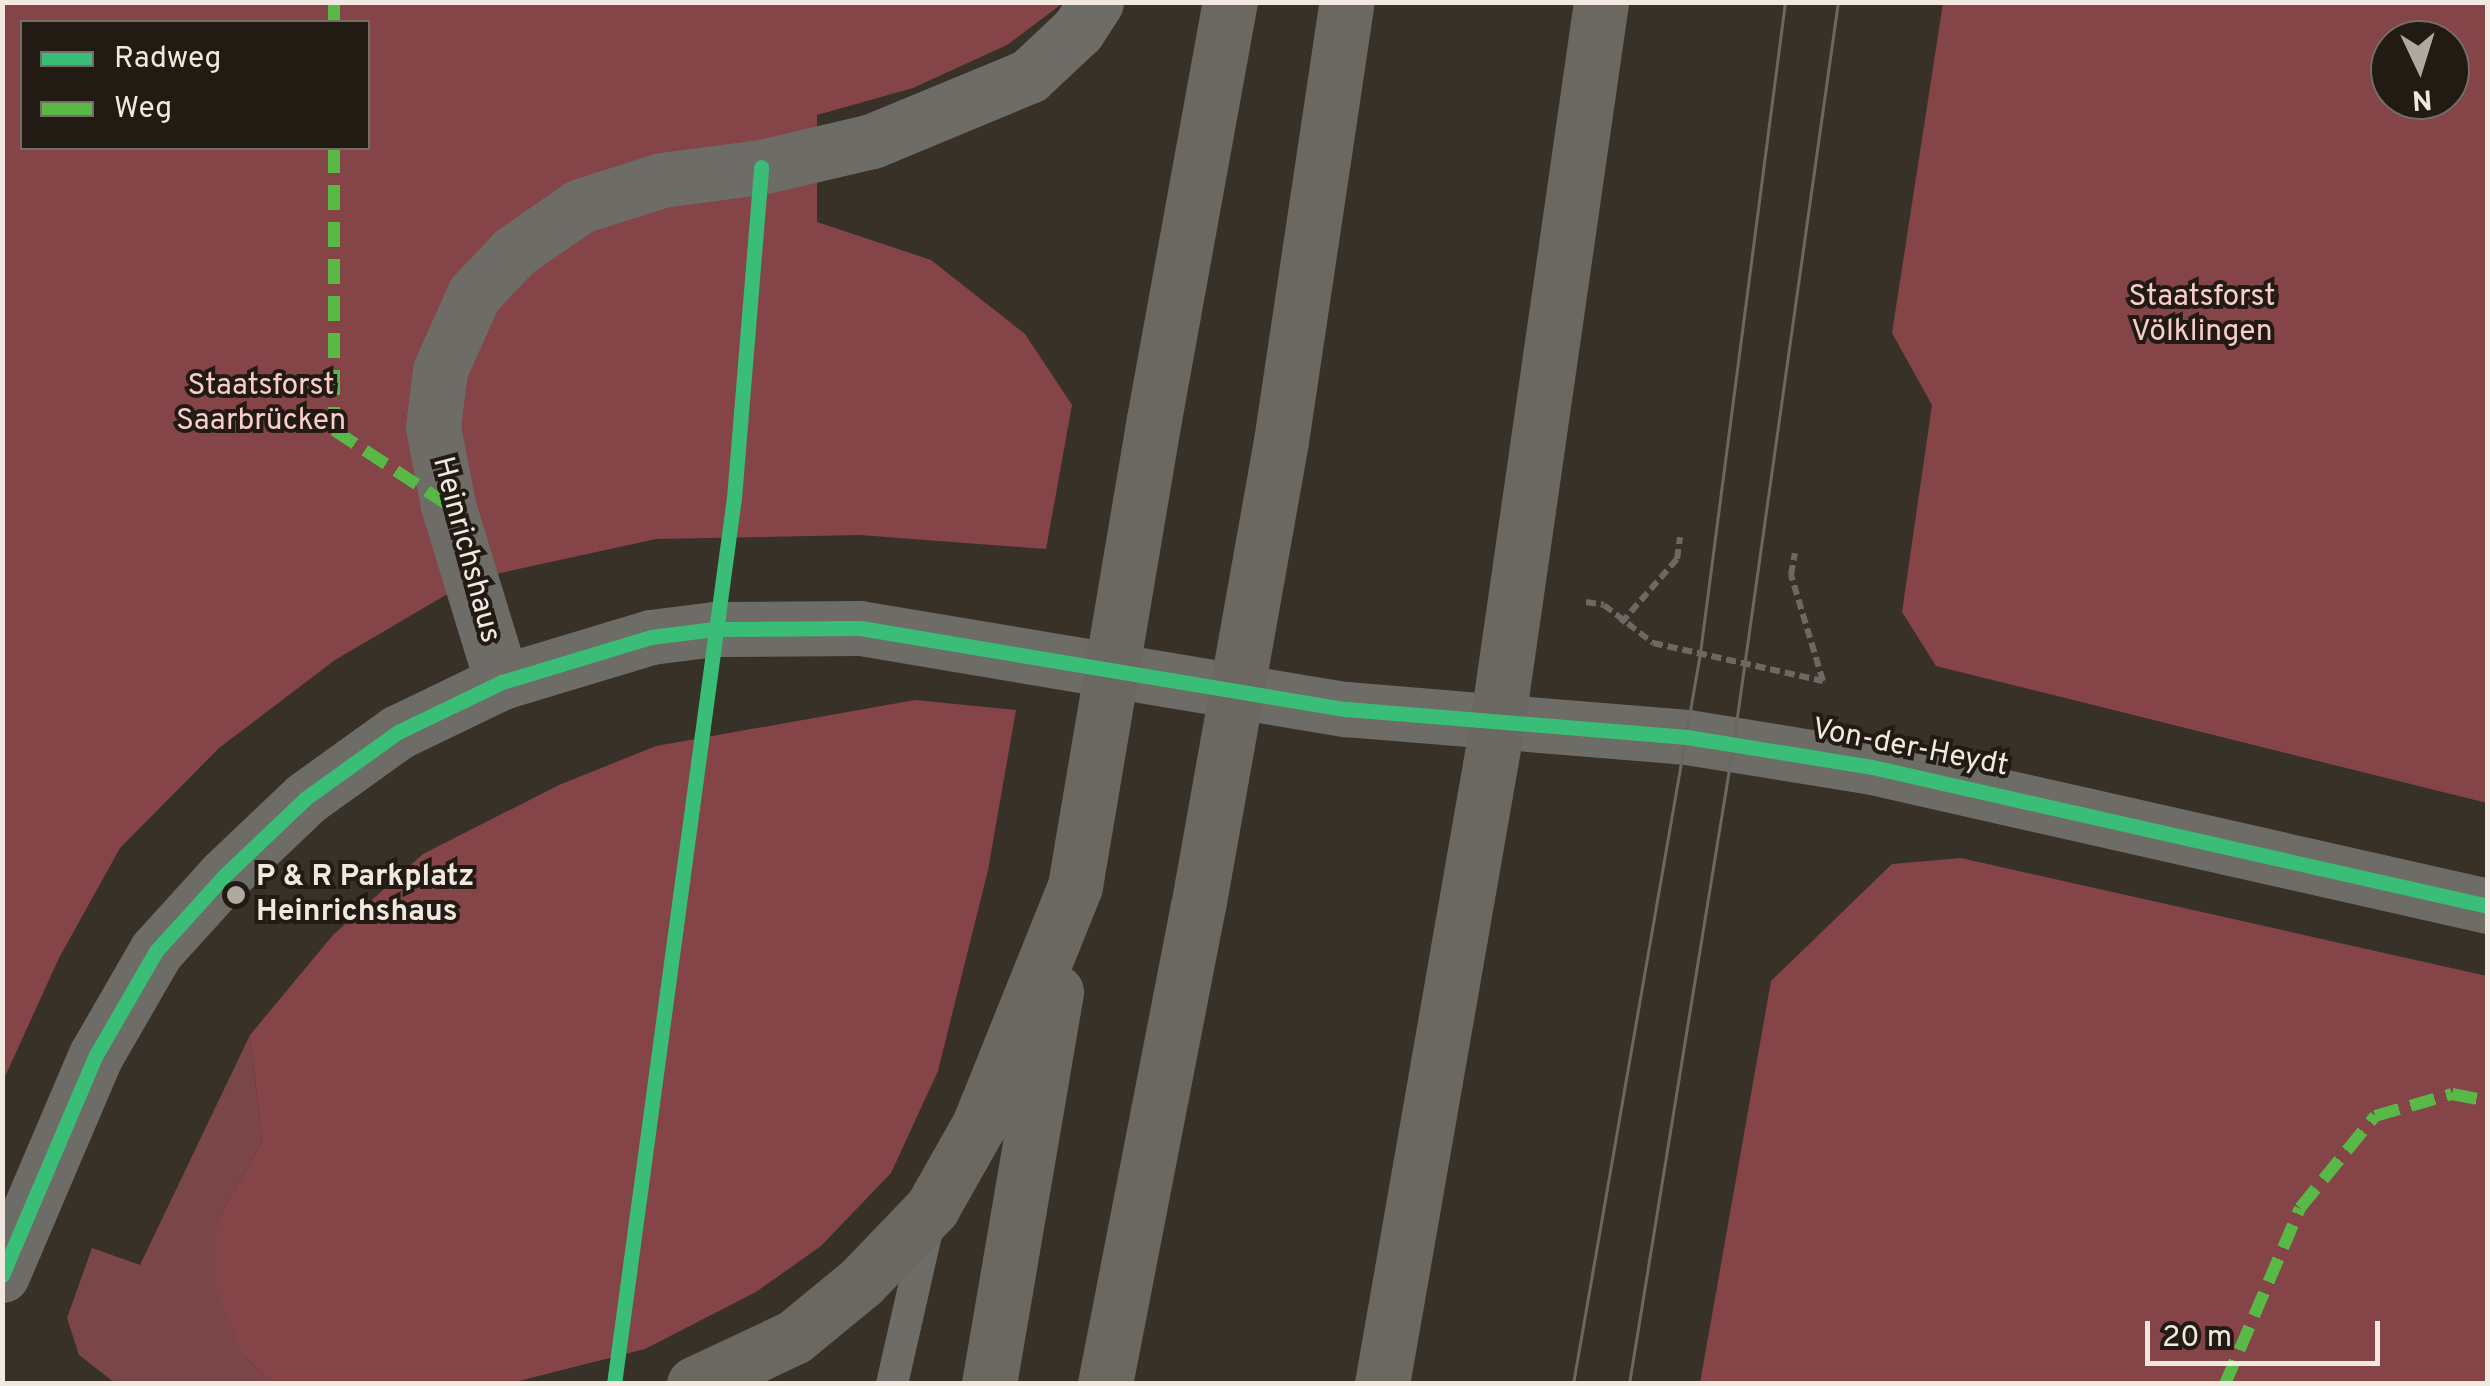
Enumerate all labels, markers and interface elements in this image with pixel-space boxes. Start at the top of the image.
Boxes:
legend [20,20,370,150]
north arrow [2370,20,2470,120]
text: Radweg [114,41,221,78]
text: N [2411,79,2433,117]
text: Weg [114,91,172,128]
park label: Staatsforst Völklingen [2128,280,2276,350]
park label: Staatsforst Saarbrücken [176,369,346,440]
street label: Heinrichshaus [423,453,507,647]
street label: Von-der-Heydt [1809,712,2011,786]
place label: P & R Parkplatz Heinrichshaus [256,860,474,930]
marker: P & R Parkplatz Heinrichshaus [225,884,247,906]
scale bar [2150,1301,2385,1363]
text: 20 m [2162,1320,2232,1357]

